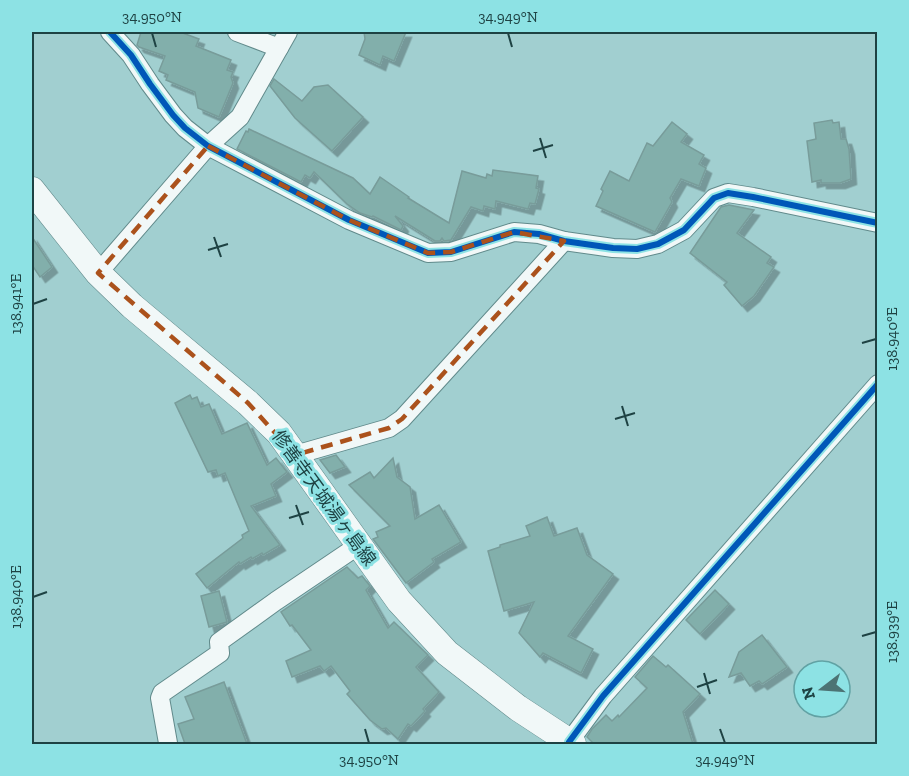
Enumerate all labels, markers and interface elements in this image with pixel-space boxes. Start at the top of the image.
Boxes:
text: 34.950°N [122,8,182,26]
text: 34.949°N [478,8,538,26]
text: 138.941°E [7,274,25,334]
text: 138.940°E [883,307,901,371]
street label: 修善寺天城湯ヶ島線 [267,426,381,570]
text: 138.940°E [7,565,25,629]
text: 138.939°E [883,601,901,663]
north arrow [792,659,852,719]
text: N [797,685,819,702]
text: 34.950°N [339,751,399,769]
text: 34.949°N [695,751,755,769]

